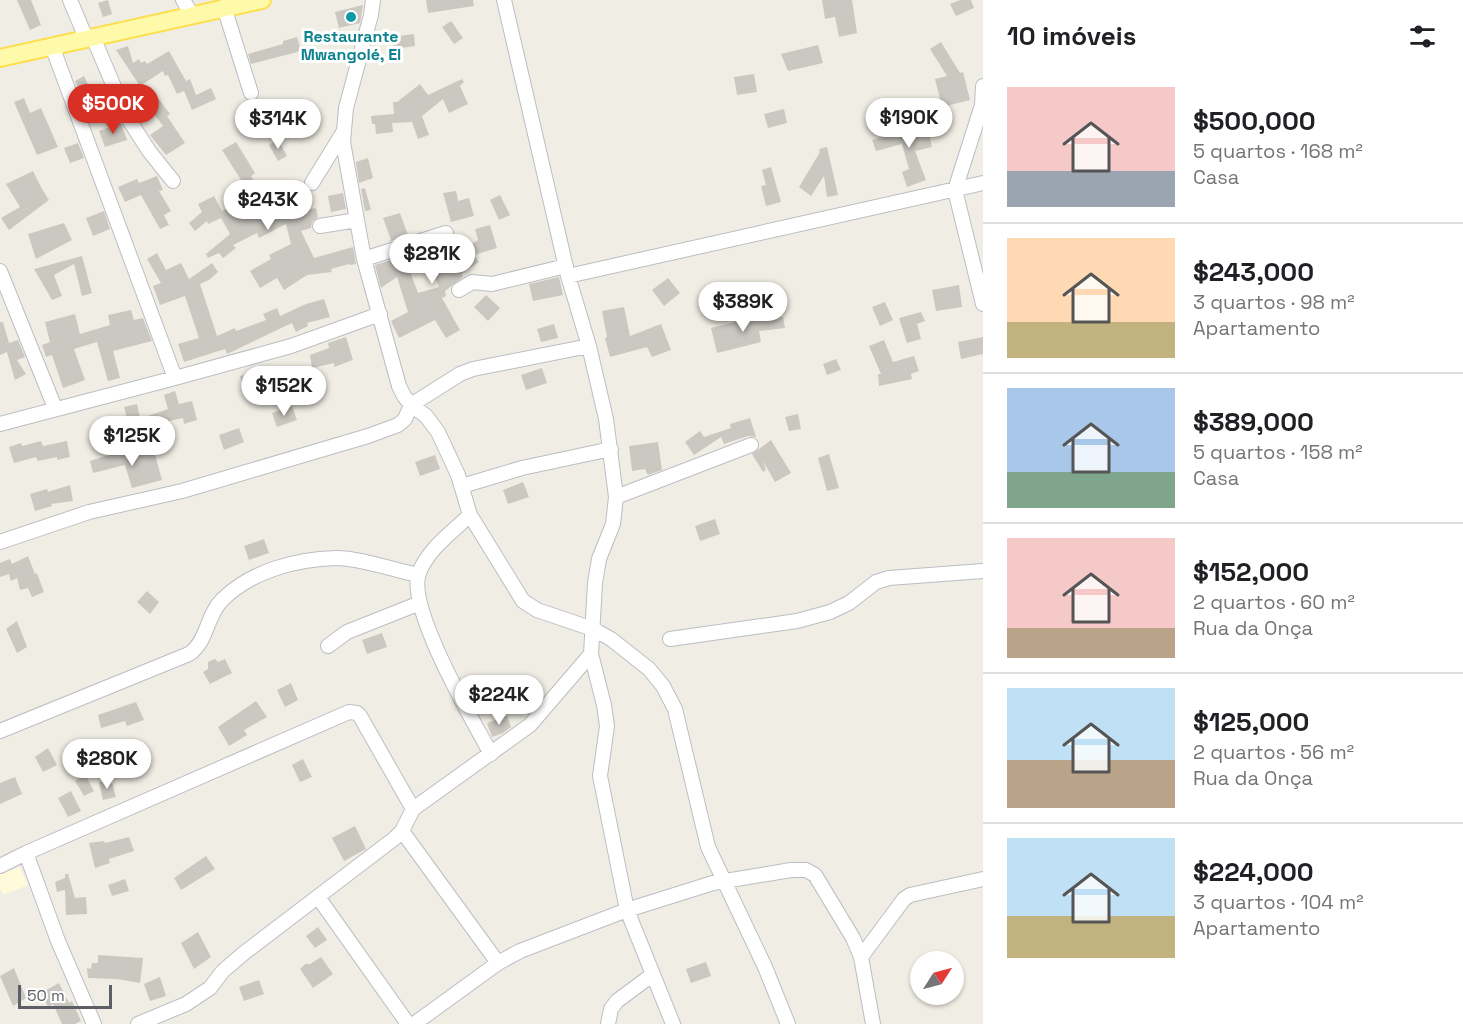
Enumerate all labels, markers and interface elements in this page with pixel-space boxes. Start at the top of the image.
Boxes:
marker: Restaurante Mwangolé, El [344,10,358,24]
text: 10 imóveis [1007,19,1136,53]
icon: filters [1406,20,1439,53]
place label: Restaurante Mwangolé, El [301,26,401,65]
pin: $500K [71,84,155,135]
text: $500K [82,90,144,116]
pin: $190K [867,98,951,149]
pin: $314K [236,99,320,150]
text: $190K [880,104,939,130]
text: $500,000 [1193,104,1316,138]
text: $314K [249,105,307,131]
icon: home [1055,111,1127,183]
text: 5 quartos · 168 m² [1193,138,1363,164]
text: Casa [1193,164,1239,190]
pin: $243K [226,180,310,231]
text: $243K [237,186,299,212]
pin: $281K [390,234,474,285]
text: $281K [403,240,461,266]
text: $243,000 [1193,255,1314,289]
icon: home [1055,262,1127,334]
pin: $389K [701,282,785,333]
text: $389K [712,288,774,314]
text: 3 quartos · 98 m² [1193,289,1355,315]
text: Apartamento [1193,315,1320,341]
pin: $152K [242,366,326,417]
text: $152K [255,372,313,398]
text: $389,000 [1193,405,1314,439]
icon: home [1055,412,1127,484]
pin: $125K [90,416,174,467]
text: $125K [103,422,161,448]
text: 5 quartos · 158 m² [1193,439,1363,465]
text: Casa [1193,465,1239,491]
text: $152,000 [1193,555,1309,589]
icon: home [1055,562,1127,634]
text: 2 quartos · 60 m² [1193,589,1355,615]
text: Rua da Onça [1193,615,1313,641]
pin: $224K [457,675,541,726]
text: $224K [469,681,529,707]
text: $125,000 [1193,705,1309,739]
icon: home [1055,712,1127,784]
pin: $280K [65,739,149,790]
text: 2 quartos · 56 m² [1193,739,1354,765]
text: $280K [76,745,138,771]
text: Rua da Onça [1193,765,1313,791]
text: $224,000 [1193,855,1314,889]
icon: home [1055,862,1127,934]
text: 3 quartos · 104 m² [1193,889,1363,915]
text: Apartamento [1193,915,1320,941]
north arrow [910,951,964,1005]
map controls [910,951,964,1005]
scale bar [18,982,112,1010]
text: 50 m [27,985,65,1006]

